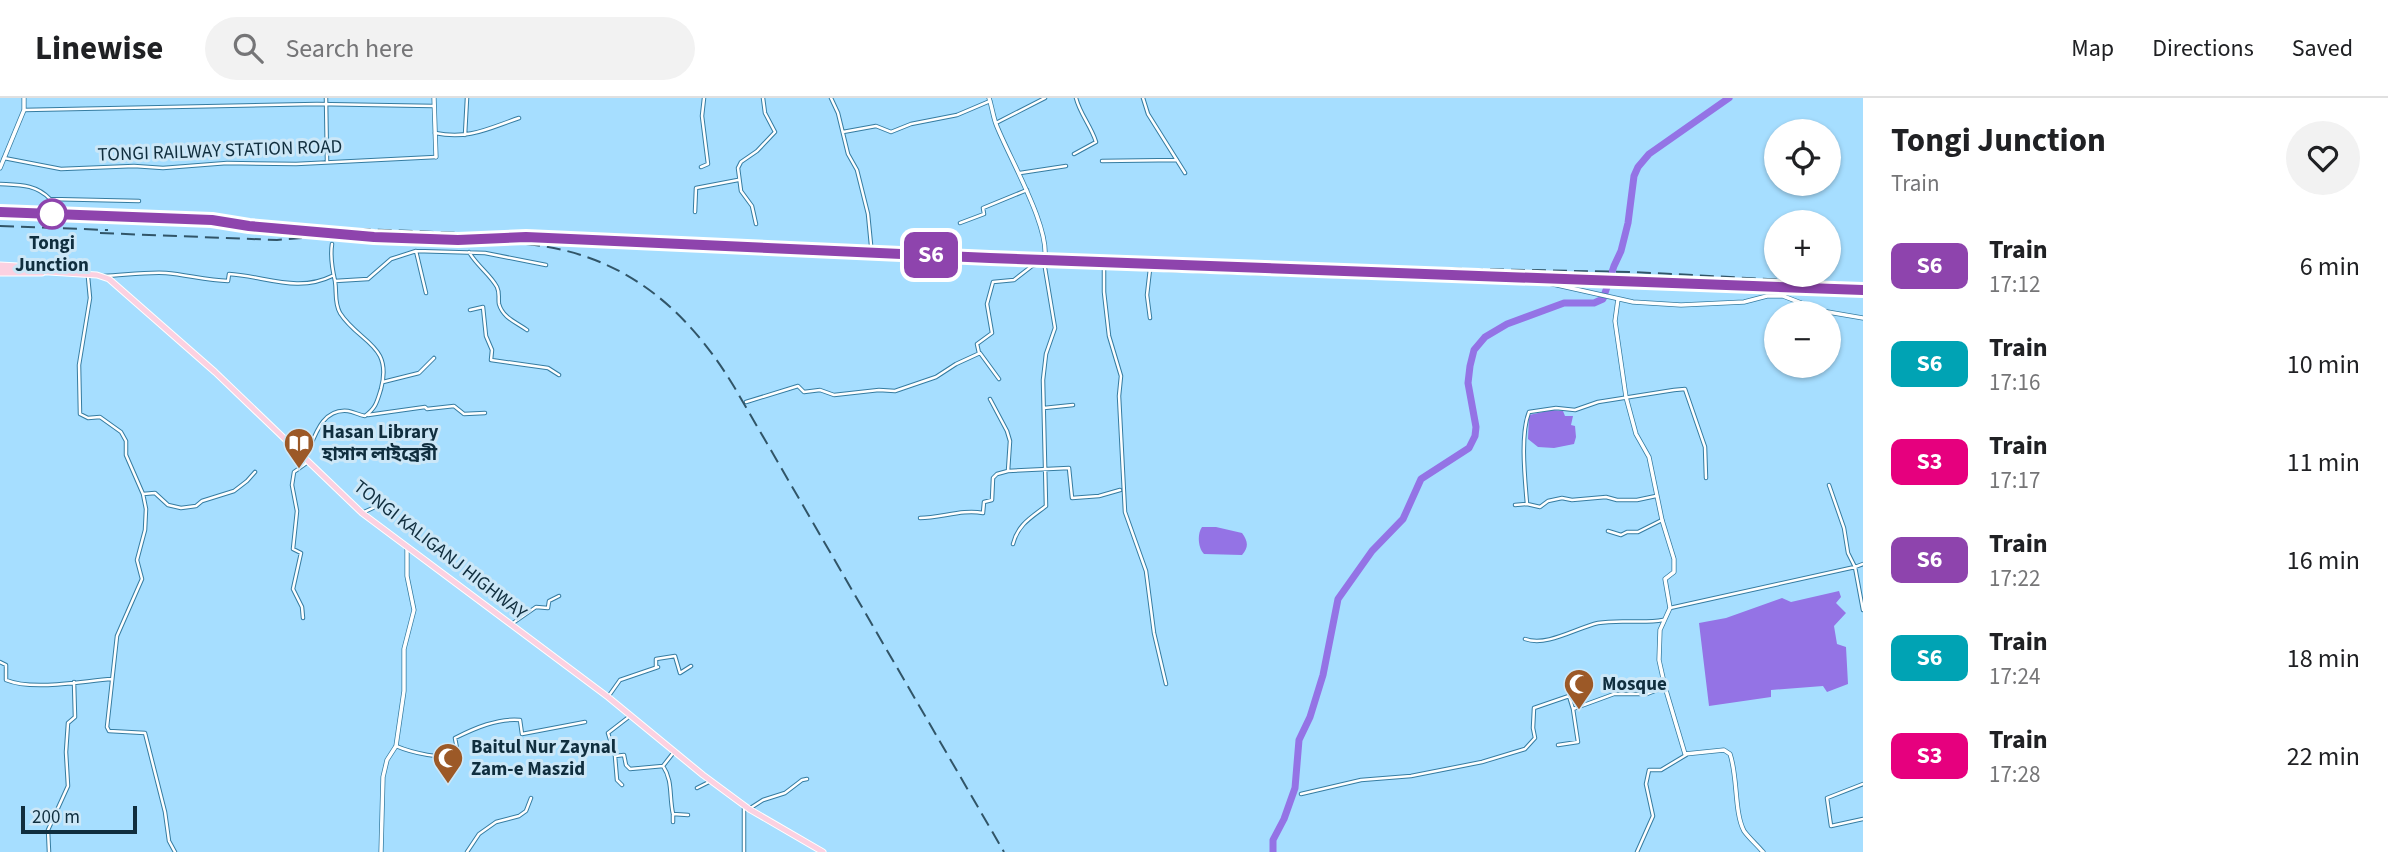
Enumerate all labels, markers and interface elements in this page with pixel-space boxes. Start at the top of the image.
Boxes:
search box [205,17,695,80]
text: Linewise [35,25,163,72]
icon: search [229,29,267,67]
text: Search here [285,30,414,67]
text: Map [2071,31,2114,66]
text: Directions [2152,31,2254,66]
text: Saved [2292,31,2353,66]
text: Tongi Junction [1891,117,2106,164]
map controls [1764,119,1841,378]
button: locate [1764,119,1841,196]
button: heart [2286,121,2360,195]
street label: TONGI RAILWAY STATION ROAD [97,133,343,169]
text: Train [1891,167,1940,200]
marker: Tongi Junction [37,199,67,229]
button: + [1764,210,1841,287]
place label: Tongi Junction [15,230,89,279]
text: Train [1989,231,2048,268]
line badge: S6 [900,232,962,278]
text: S6 [918,237,944,272]
text: S6 [1916,248,1943,283]
text: 6 min [2300,248,2360,285]
text: 17:12 [1989,268,2040,301]
button: − [1764,301,1841,378]
text: Train [1989,329,2048,366]
text: S6 [1916,346,1943,381]
text: 10 min [2287,346,2360,383]
text: 17:16 [1989,366,2040,399]
place label: Hasan Library হাসান লাইব্রেরী [321,419,439,468]
library icon: Hasan Library হাসান লাইব্রেরী [282,426,316,470]
text: Train [1989,427,2048,464]
text: S3 [1916,444,1943,479]
text: 11 min [2287,444,2360,481]
text: 17:17 [1989,464,2040,497]
street label: TONGI KALIGANJ HIGHWAY [348,474,533,627]
text: Train [1989,525,2048,562]
text: S6 [1916,542,1943,577]
text: 16 min [2287,542,2360,579]
text: 17:22 [1989,562,2040,595]
text: Train [1989,623,2048,660]
text: S6 [1916,640,1943,675]
text: 18 min [2287,640,2360,677]
text: 17:24 [1989,660,2040,693]
mosque icon: Mosque [1562,667,1596,711]
place label: Mosque [1602,671,1667,698]
text: Train [1989,721,2048,758]
place label: Baitul Nur Zaynal Zam-e Maszid [471,734,617,783]
text: S3 [1916,738,1943,773]
text: 22 min [2287,738,2360,775]
mosque icon: Baitul Nur Zaynal Zam-e Maszid [431,741,465,785]
text: 17:28 [1989,758,2040,791]
scale bar [21,803,136,835]
text: 200 m [32,804,80,831]

